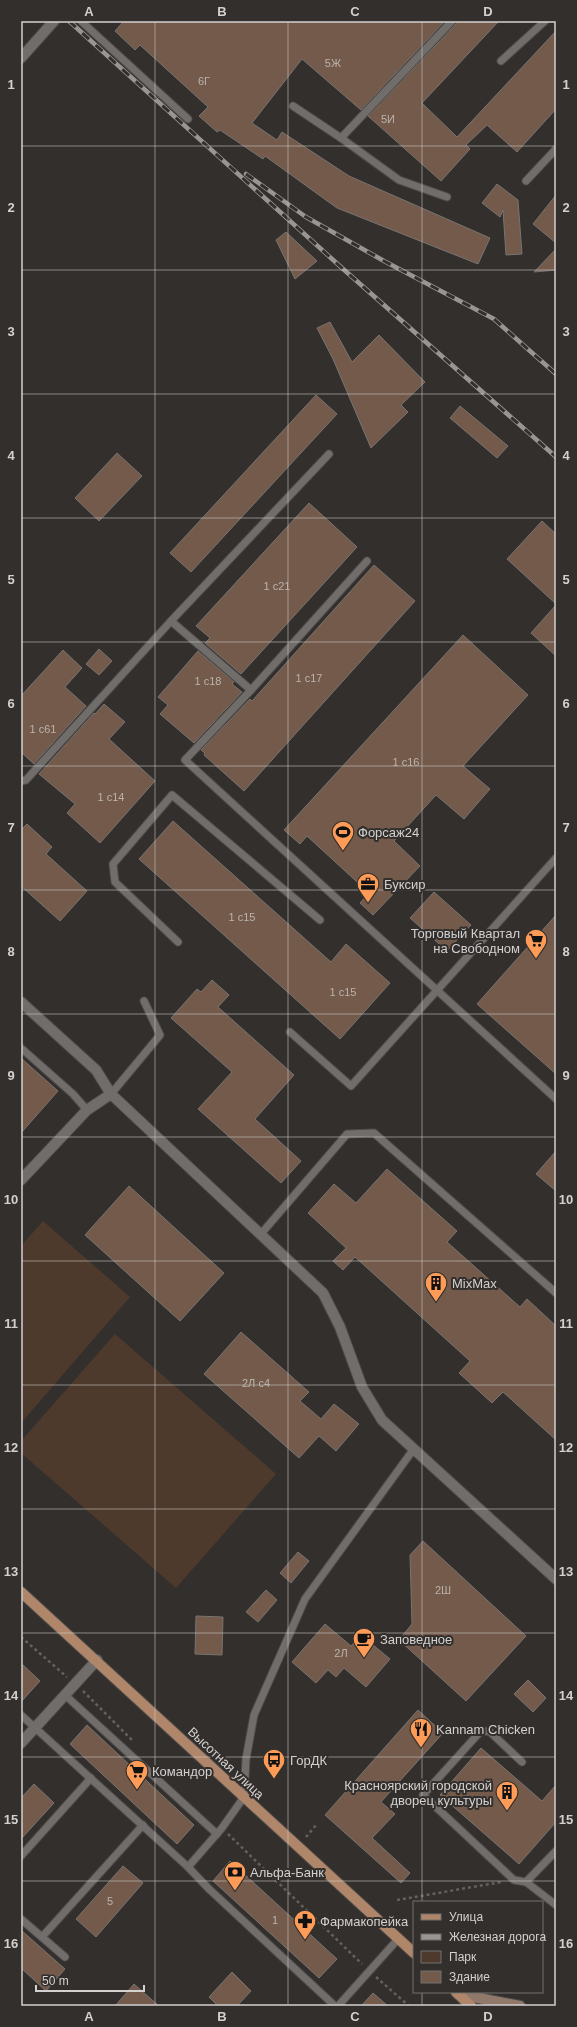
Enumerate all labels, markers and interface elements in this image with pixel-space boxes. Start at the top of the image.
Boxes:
text: A [84,4,94,19]
text: B [217,4,227,19]
text: C [350,4,360,19]
text: D [483,4,493,19]
house number: 5Ж [325,57,341,69]
house number: 6Г [198,75,210,87]
text: 1 [7,77,15,92]
text: 1 [562,77,570,92]
house number: 5И [381,113,395,125]
text: 2 [7,200,15,215]
text: 2 [562,200,570,215]
text: 3 [7,324,15,339]
text: 3 [562,324,570,339]
text: 4 [7,448,15,463]
text: 4 [562,448,570,463]
text: 5 [7,572,15,587]
text: 5 [562,572,570,587]
house number: 1 с21 [264,580,290,592]
house number: 1 с17 [296,672,322,684]
house number: 1 с18 [195,675,221,687]
text: 6 [7,696,15,711]
text: 6 [562,696,570,711]
house number: 1 с61 [30,723,56,735]
house number: 1 с16 [393,756,419,768]
house number: 1 с14 [98,791,124,803]
sports icon: Форсаж24 [330,819,356,852]
text: 7 [7,820,15,835]
text: 7 [562,820,570,835]
place label: Форсаж24 [358,825,419,840]
office icon: Буксир [355,871,381,904]
place label: Буксир [384,877,426,892]
house number: 1 с15 [229,911,255,923]
place label: Торговый Квартал на Свободном [411,926,520,956]
supermarket icon: Торговый Квартал на Свободном [523,927,549,960]
text: 8 [7,944,15,959]
text: 8 [562,944,570,959]
house number: 1 с15 [330,986,356,998]
text: 9 [7,1068,15,1083]
text: 9 [562,1068,570,1083]
text: 10 [4,1192,18,1207]
text: 10 [559,1192,573,1207]
building icon: MixMax [423,1270,449,1303]
place label: MixMax [452,1276,497,1291]
text: 11 [4,1316,18,1331]
text: 11 [559,1316,573,1331]
house number: 2Л с4 [242,1377,270,1389]
text: 12 [4,1440,18,1455]
text: 12 [559,1440,573,1455]
text: 13 [4,1564,18,1579]
text: 13 [559,1564,573,1579]
house number: 2Ш [435,1584,451,1596]
cafe icon: Заповедное [351,1626,377,1659]
place label: Заповедное [380,1632,452,1647]
house number: 2Л [334,1647,348,1659]
text: 14 [4,1688,19,1703]
text: 14 [559,1688,574,1703]
restaurant icon: Kannam Chicken [408,1716,434,1749]
place label: Kannam Chicken [436,1722,535,1737]
street label: Высотная улица [185,1724,268,1803]
bus stop icon: ГорДК [261,1747,287,1780]
place label: ГорДК [290,1753,327,1768]
supermarket icon: Командор [124,1758,150,1791]
place label: Командор [152,1764,212,1779]
place label: Красноярский городской дворец культуры [344,1778,492,1808]
building icon: Красноярский городской дворец культуры [494,1779,520,1812]
text: 15 [4,1812,18,1827]
text: 15 [559,1812,573,1827]
bank icon: Альфа-Банк [222,1859,248,1892]
place label: Альфа-Банк [250,1865,324,1880]
house number: 5 [107,1895,113,1907]
legend [413,1901,543,1993]
pharmacy icon: Фармакопейка [292,1908,318,1941]
text: Улица [449,1910,483,1924]
house number: 1 [272,1914,278,1926]
place label: Фармакопейка [320,1914,409,1929]
text: Железная дорога [449,1930,546,1944]
text: 16 [4,1936,18,1951]
text: 16 [559,1936,573,1951]
text: Парк [449,1950,477,1964]
scale bar [36,1967,144,1993]
text: Здание [449,1970,490,1984]
text: 50 m [42,1974,69,1988]
text: A [84,2009,94,2024]
text: B [217,2009,227,2024]
text: C [350,2009,360,2024]
text: D [483,2009,493,2024]

